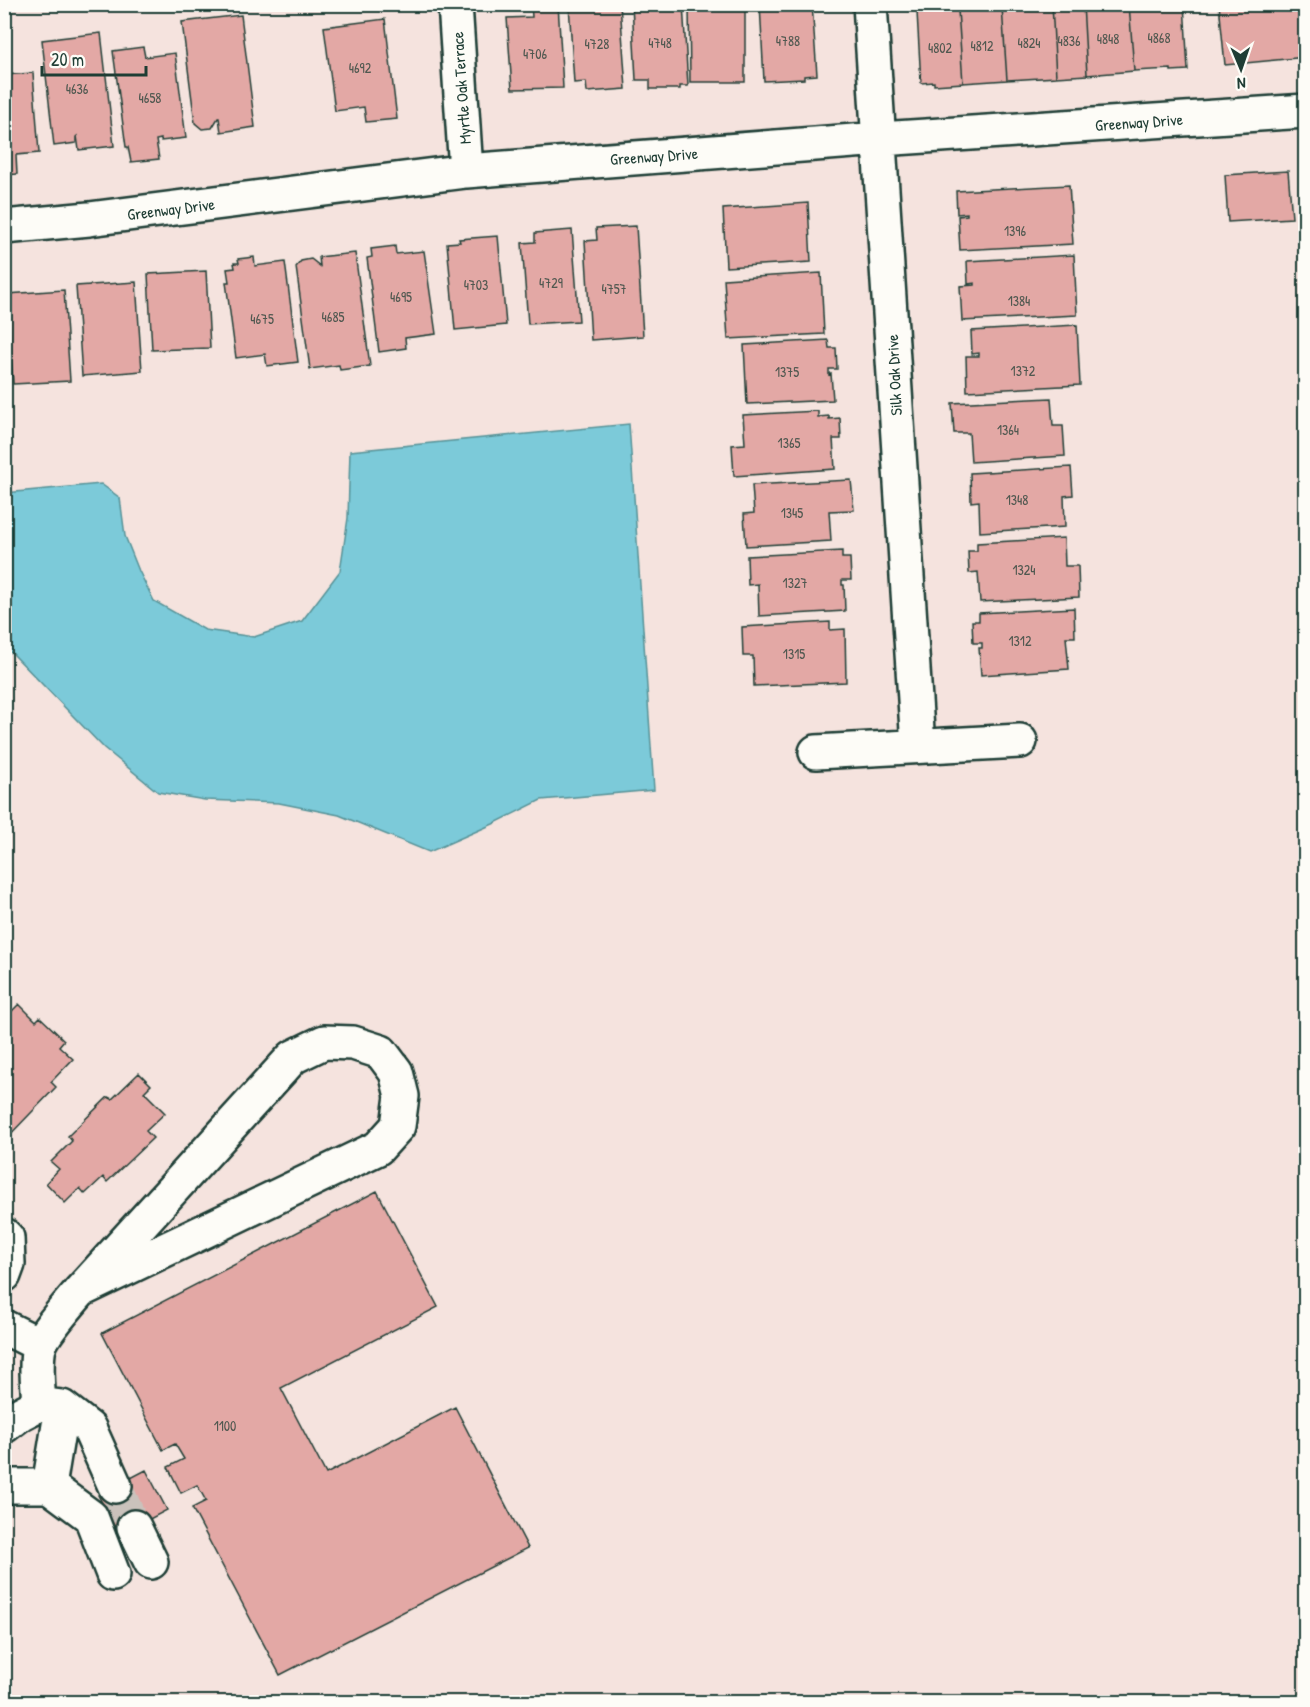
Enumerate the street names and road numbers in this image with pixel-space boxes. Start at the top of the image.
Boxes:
street label: Myrtle Oak Terrace [446,30,476,145]
street label: Greenway Drive [1094,108,1184,136]
street label: Greenway Drive [609,142,699,170]
street label: Greenway Drive [126,193,217,225]
street label: Silk Oak Drive [881,333,907,416]

